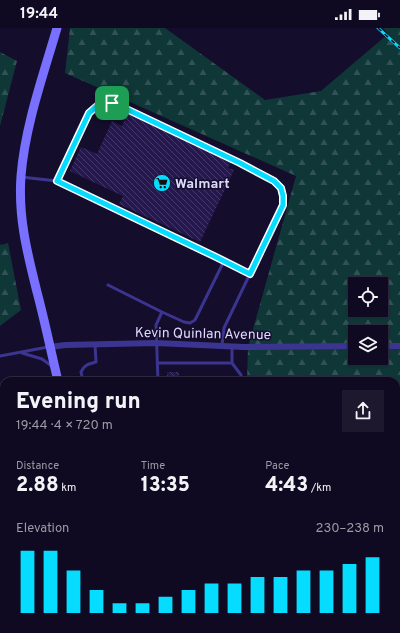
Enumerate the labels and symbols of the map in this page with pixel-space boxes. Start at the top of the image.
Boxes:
pin [95,86,129,120]
supermarket icon: Walmart [152,173,172,193]
place label: Walmart [175,176,230,193]
street label: Kevin Quinlan Avenue [135,325,271,344]

